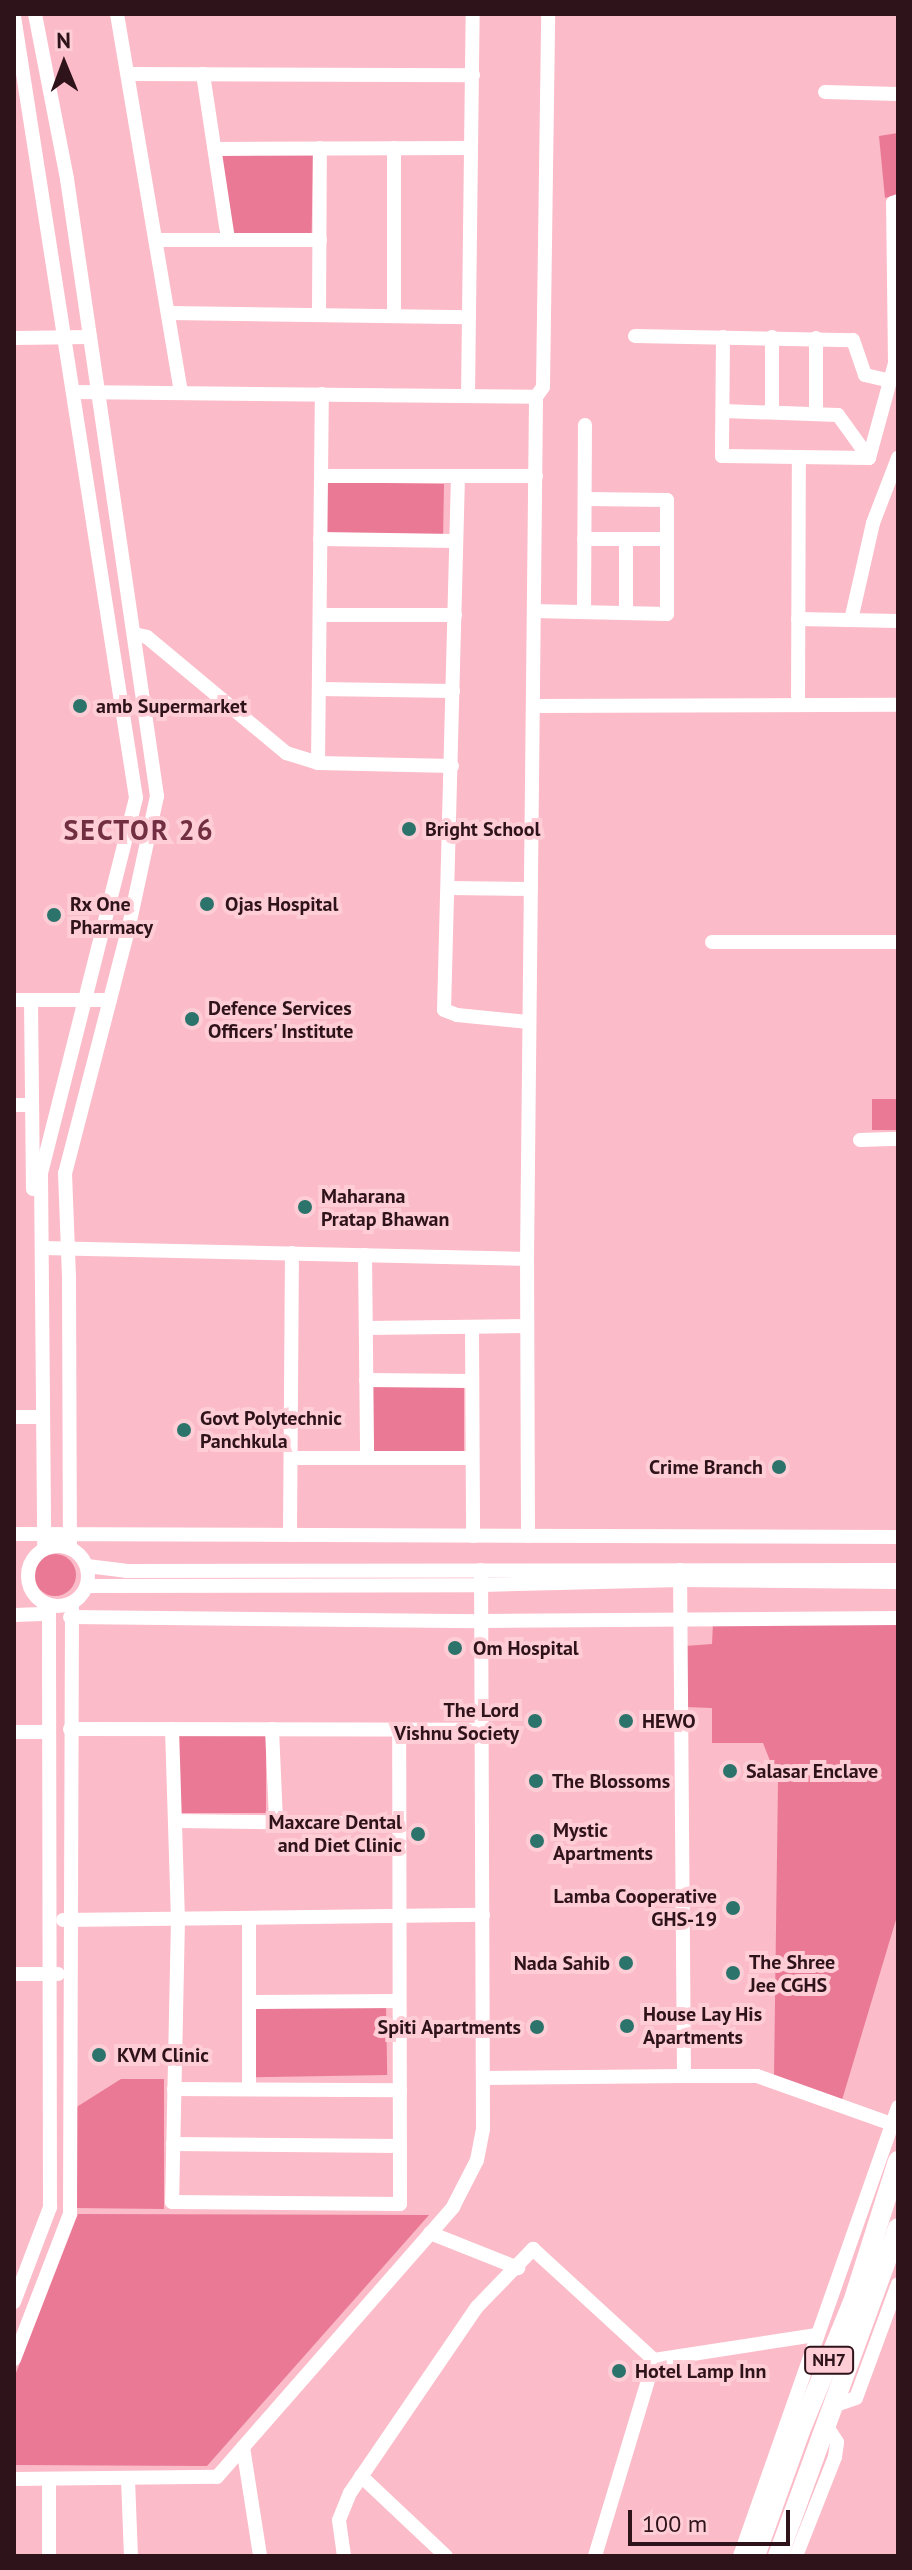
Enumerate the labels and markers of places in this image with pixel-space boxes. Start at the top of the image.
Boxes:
place label: amb Supermarket [96,694,247,718]
marker: amb Supermarket [71,697,89,715]
place label: Bright School [425,817,540,841]
marker: Bright School [400,820,418,838]
place label: Rx One Pharmacy [70,892,153,939]
place label: Ojas Hospital [225,892,338,916]
marker: Ojas Hospital [196,893,218,915]
marker: Rx One Pharmacy [45,906,63,924]
place label: Defence Services Officers' Institute [208,996,355,1043]
marker: Defence Services Officers' Institute [183,1010,201,1028]
place label: Maharana Pratap Bhawan [321,1184,449,1231]
marker: Maharana Pratap Bhawan [296,1198,314,1216]
place label: Govt Polytechnic Panchkula [200,1406,342,1453]
marker: Govt Polytechnic Panchkula [175,1421,193,1439]
place label: Crime Branch [649,1455,763,1479]
marker: Crime Branch [770,1458,788,1476]
place label: Om Hospital [473,1636,579,1660]
marker: Om Hospital [444,1637,466,1659]
place label: The Lord Vishnu Society [394,1698,519,1745]
place label: HEWO [642,1709,696,1733]
marker: The Lord Vishnu Society [526,1712,544,1730]
marker: HEWO [617,1712,635,1730]
place label: Salasar Enclave [746,1759,878,1783]
marker: Salasar Enclave [721,1762,739,1780]
place label: The Blossoms [552,1769,670,1793]
marker: The Blossoms [527,1772,545,1790]
place label: Maxcare Dental and Diet Clinic [268,1810,402,1857]
place label: Mystic Apartments [553,1818,653,1865]
marker: Maxcare Dental and Diet Clinic [409,1825,427,1843]
marker: Mystic Apartments [528,1832,546,1850]
place label: Lamba Cooperative GHS-19 [553,1884,717,1931]
marker: Lamba Cooperative GHS-19 [724,1899,742,1917]
place label: The Shree Jee CGHS [749,1950,835,1997]
place label: Nada Sahib [514,1951,610,1975]
marker: Nada Sahib [617,1954,635,1972]
marker: The Shree Jee CGHS [724,1964,742,1982]
place label: House Lay His Apartments [643,2002,763,2049]
place label: Spiti Apartments [377,2015,521,2039]
marker: House Lay His Apartments [618,2017,636,2035]
marker: Spiti Apartments [528,2018,546,2036]
place label: KVM Clinic [117,2043,209,2067]
marker: KVM Clinic [88,2044,110,2066]
place label: Hotel Lamp Inn [635,2359,766,2383]
marker: Hotel Lamp Inn [610,2362,628,2380]

